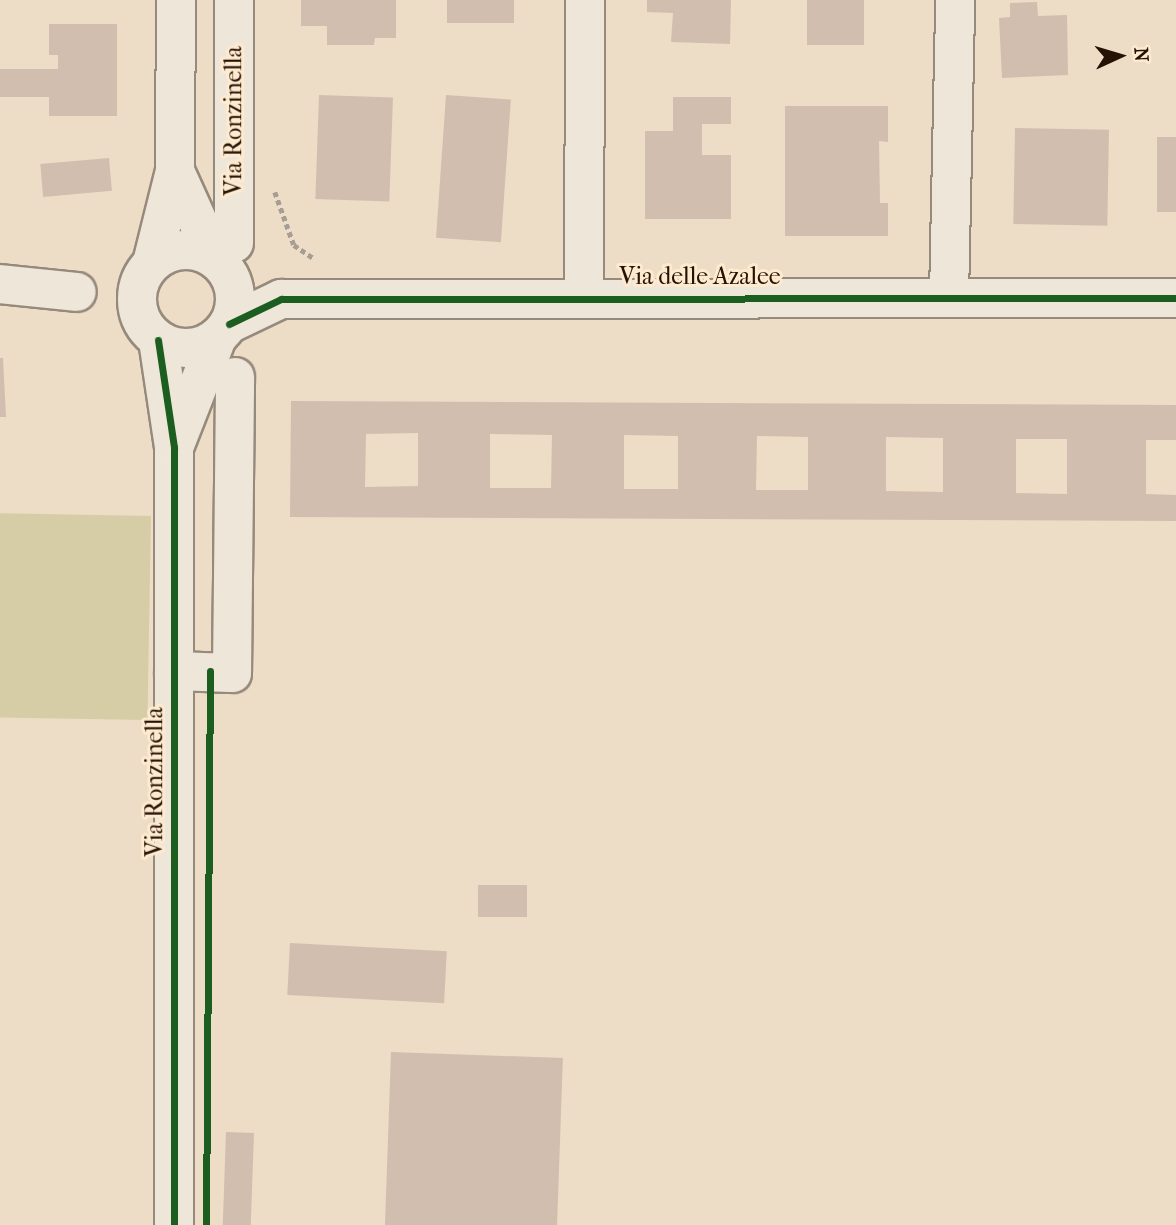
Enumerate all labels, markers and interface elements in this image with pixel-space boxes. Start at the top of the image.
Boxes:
north arrow [1085,21,1155,91]
street label: Via Ronzinella [220,46,248,196]
text: N [1129,47,1152,62]
street label: Via delle Azalee [619,263,781,291]
street label: Via Ronzinella [141,707,169,857]

